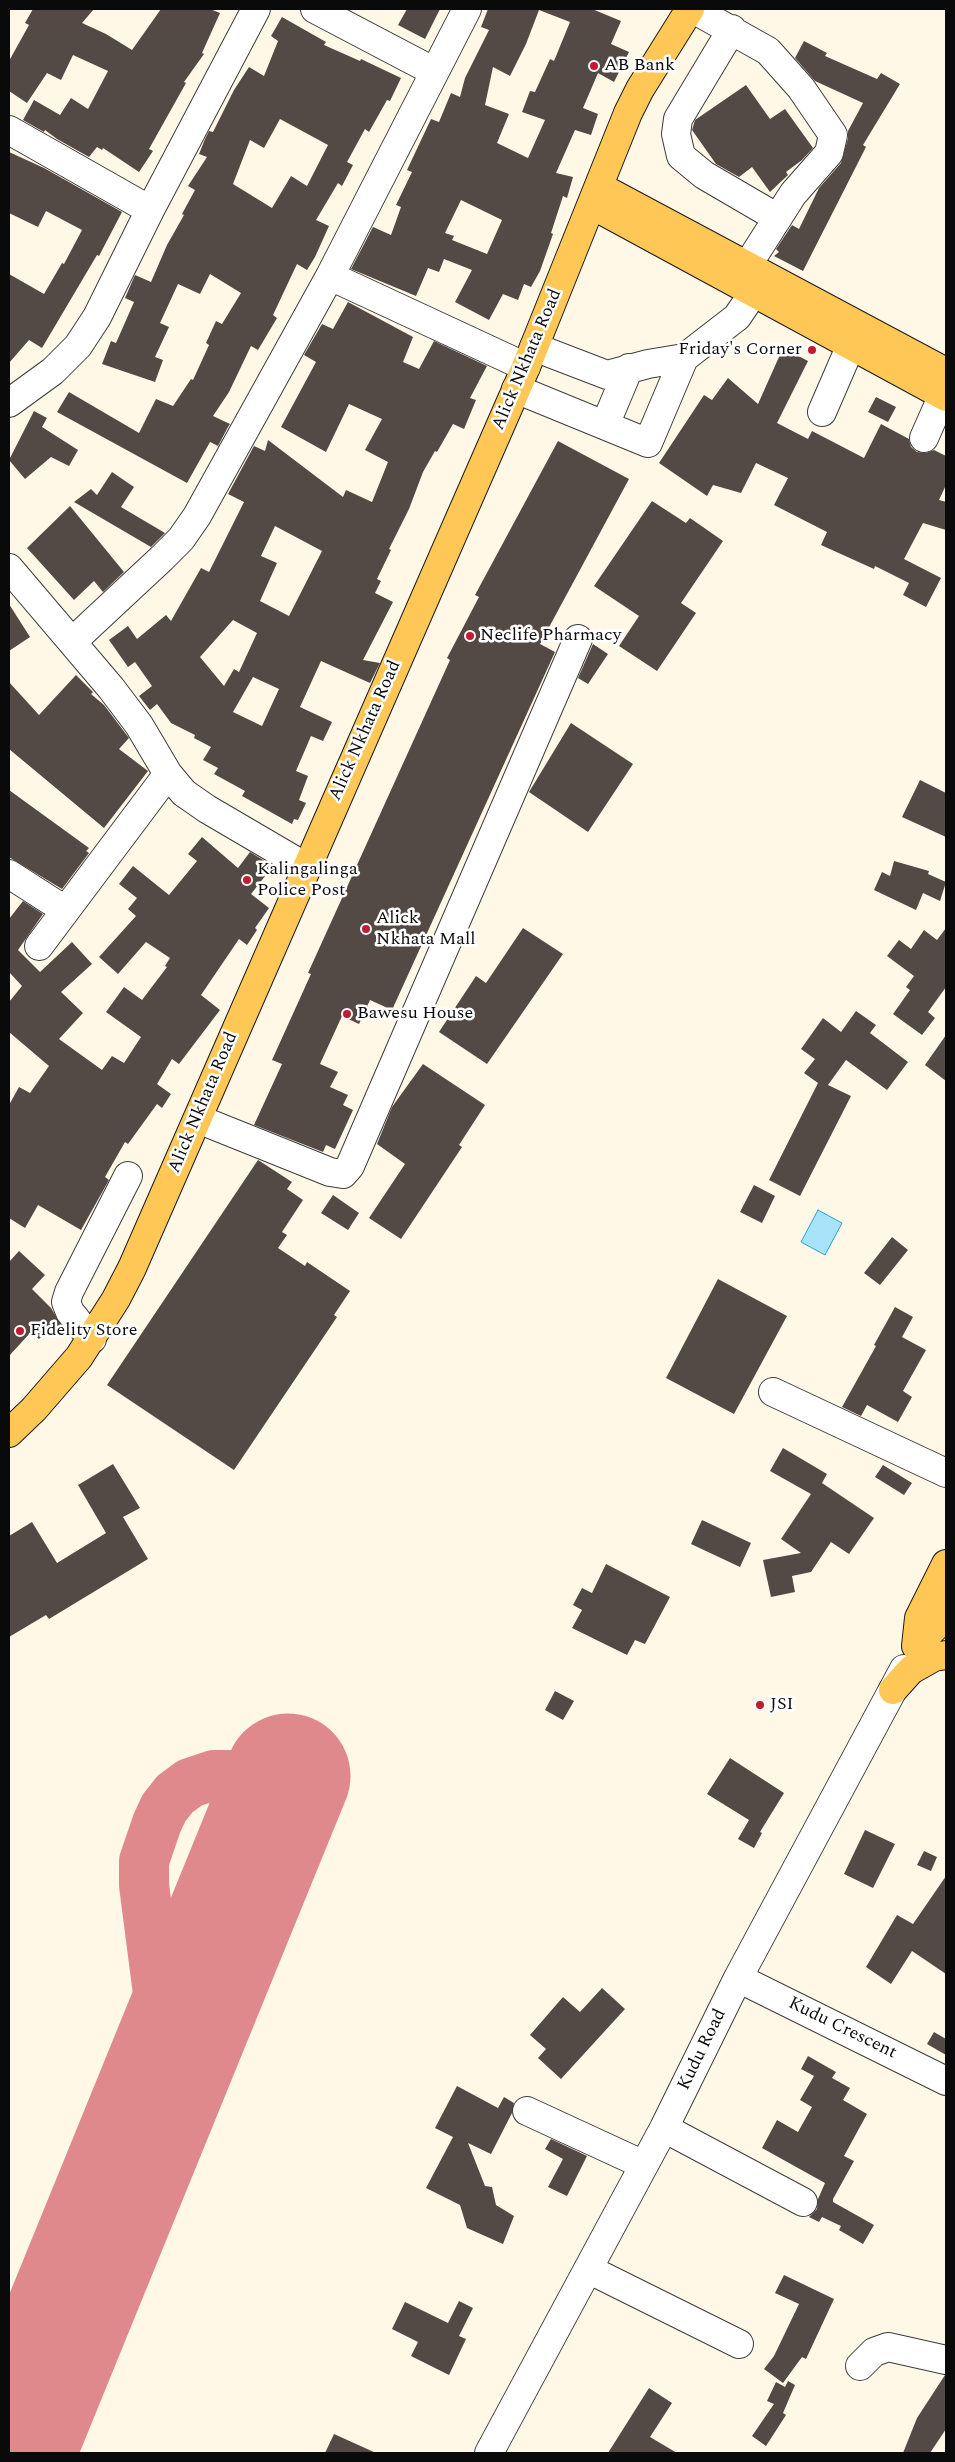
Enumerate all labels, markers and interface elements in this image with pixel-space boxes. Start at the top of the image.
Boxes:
place label: AB Bank [604,55,675,77]
marker: AB Bank [588,60,600,72]
street label: Alick Nkhata Road [489,286,567,434]
place label: Friday's Corner [678,339,802,361]
marker: Friday's Corner [806,344,818,356]
place label: Neclife Pharmacy [480,625,621,647]
marker: Neclife Pharmacy [464,630,476,642]
street label: Alick Nkhata Road [325,658,407,804]
place label: Kalingalinga Police Post [257,859,358,902]
marker: Kalingalinga Police Post [241,874,253,886]
place label: Alick Nkhata Mall [376,908,476,951]
marker: Alick Nkhata Mall [360,923,372,935]
place label: Bawesu House [357,1003,473,1025]
marker: Bawesu House [341,1008,353,1020]
street label: Alick Nkhata Road [165,1029,243,1177]
place label: Fidelity Store [30,1320,137,1342]
marker: Fidelity Store [14,1325,26,1337]
place label: JSI [770,1694,794,1716]
marker: JSI [754,1699,766,1711]
street label: Kudu Crescent [784,1993,900,2065]
street label: Kudu Road [674,2006,732,2094]

